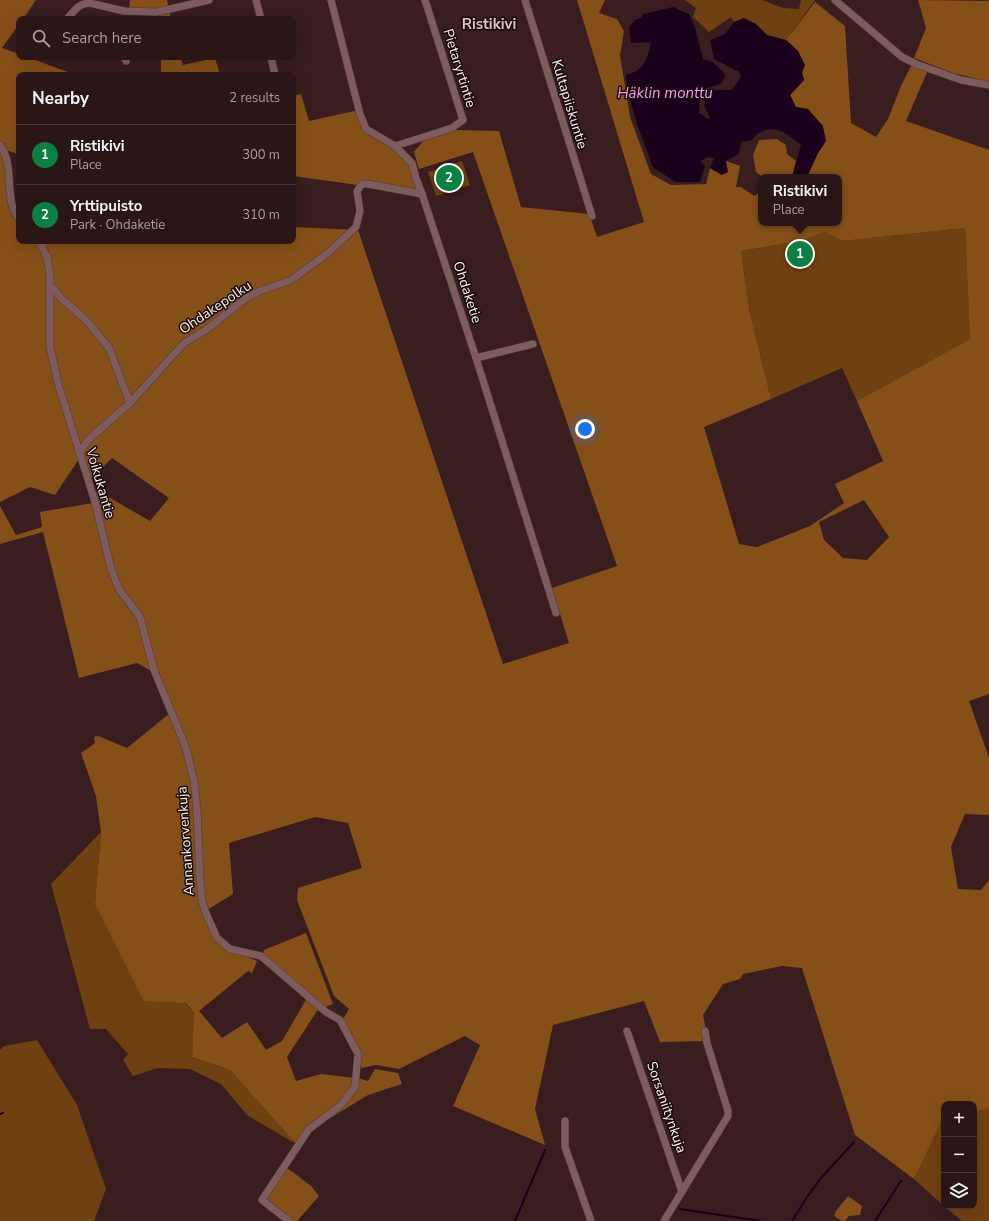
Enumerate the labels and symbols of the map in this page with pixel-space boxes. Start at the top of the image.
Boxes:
district label: Ristikivi [462,14,516,34]
street label: Pietaryrtintie [439,26,481,110]
street label: Kultapiiskuntie [547,57,592,151]
water label: Häklin monttu [617,83,713,103]
pin: 2 [436,163,462,193]
pin: 1 [787,239,813,269]
street label: Ohdaketie [449,259,486,326]
street label: Ohdakepolku [175,276,255,339]
your location [575,419,595,439]
street label: Voikukantie [81,445,120,521]
street label: Annankorvenkuja [172,786,199,896]
street label: Sorsaniitynkuja [642,1059,691,1155]

